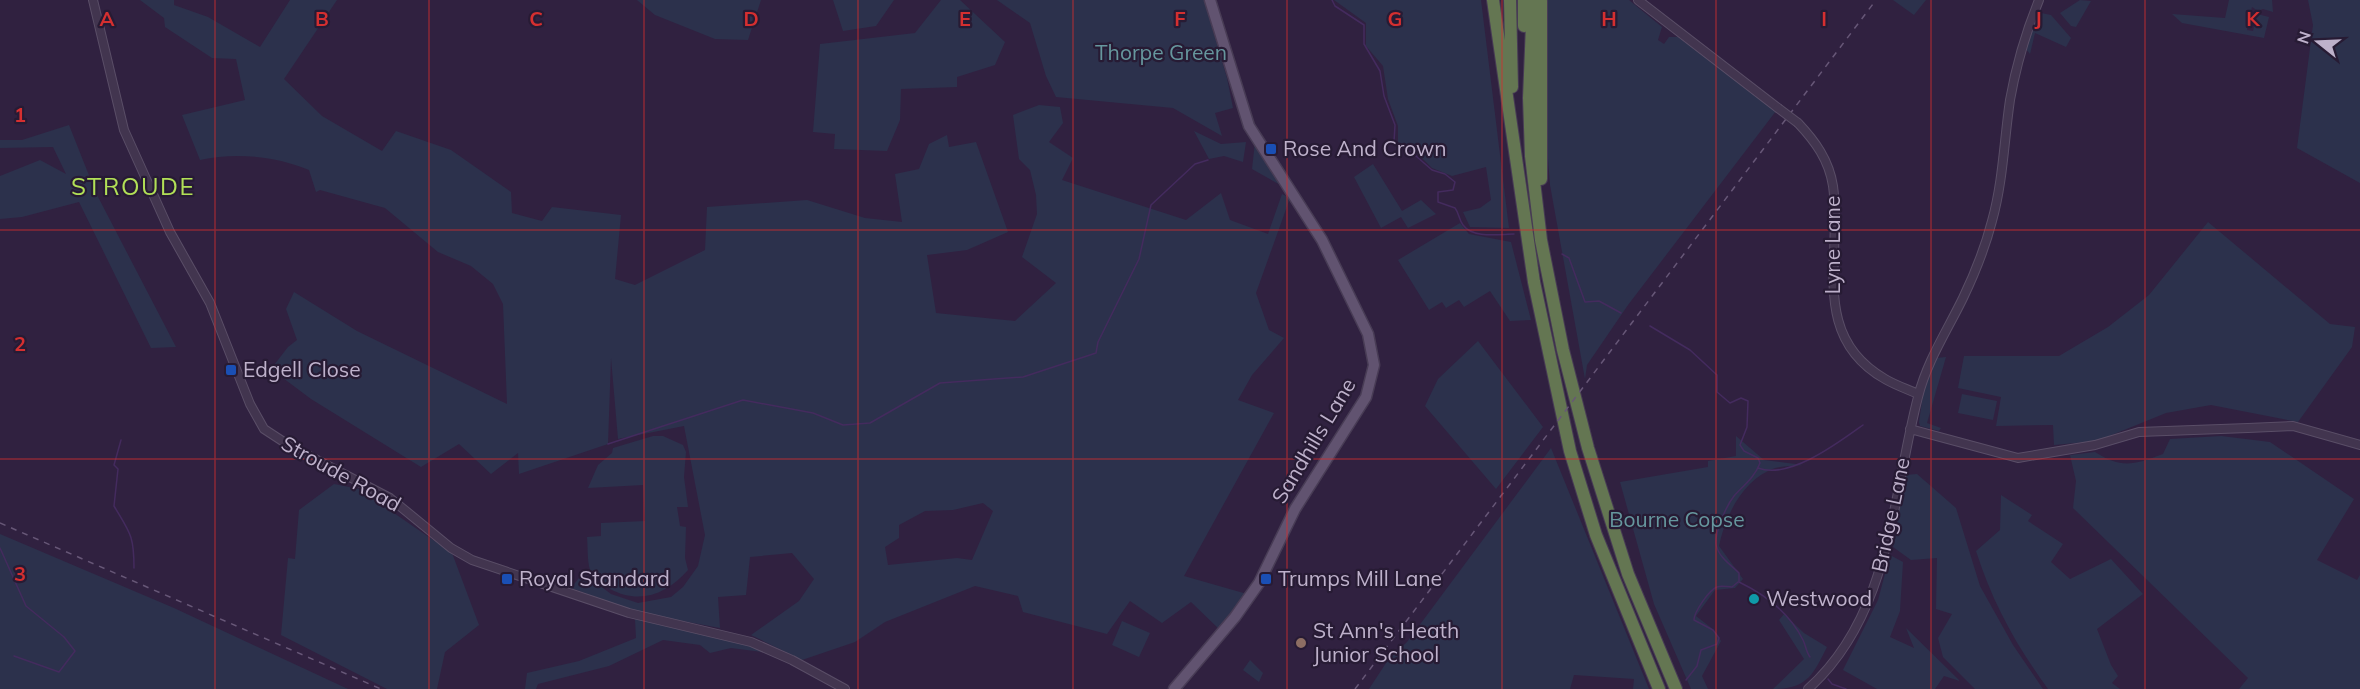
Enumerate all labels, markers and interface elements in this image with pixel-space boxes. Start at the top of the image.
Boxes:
text: A [100,6,115,31]
text: B [315,6,329,31]
text: C [529,6,543,31]
text: D [743,6,759,31]
text: E [959,6,971,31]
text: F [1174,6,1186,31]
text: G [1388,6,1402,31]
text: H [1601,6,1617,31]
text: I [1821,6,1827,31]
text: J [2034,6,2042,31]
text: K [2246,6,2260,31]
north arrow [2288,12,2348,72]
text: N [2292,29,2315,46]
park label: Thorpe Green [1095,39,1227,65]
text: 1 [14,102,26,127]
place label: Rose And Crown [1283,135,1447,161]
marker: Rose And Crown [1264,142,1278,156]
district label: STROUDE [71,171,195,201]
street label: Lyne Lane [1819,196,1845,294]
text: 2 [14,331,26,356]
place label: Edgell Close [243,356,361,382]
marker: Edgell Close [224,363,238,377]
street label: Sandhills Lane [1266,373,1361,508]
street label: Stroude Road [277,430,406,517]
street label: Bridge Lane [1865,455,1915,575]
park label: Bourne Copse [1609,506,1745,532]
text: 3 [14,561,26,586]
place label: Royal Standard [519,565,670,591]
place label: Trumps Mill Lane [1278,565,1442,591]
marker: Royal Standard [500,572,514,586]
marker: Trumps Mill Lane [1259,572,1273,586]
place label: Westwood [1766,585,1872,611]
marker: Westwood [1747,592,1761,606]
place label: St Ann's Heath Junior School [1313,617,1459,667]
marker: St Ann's Heath Junior School [1294,636,1308,650]

